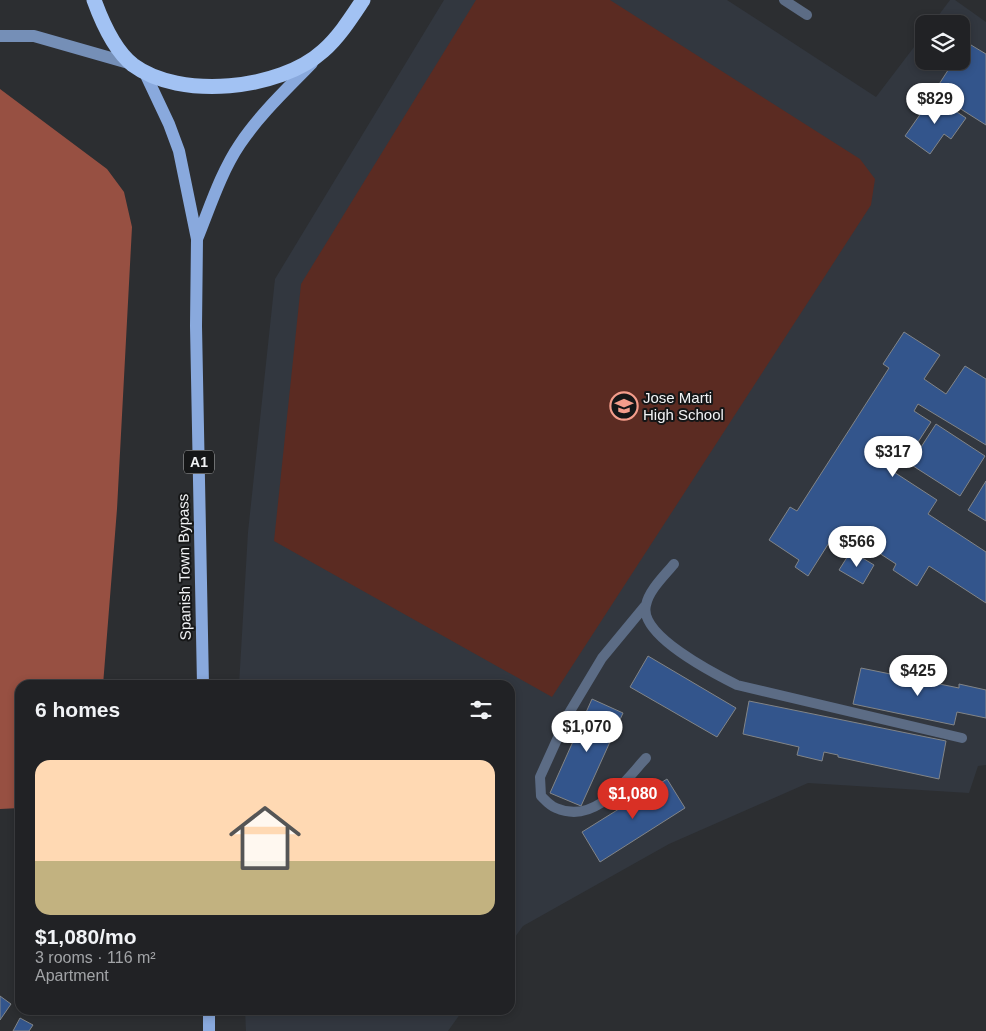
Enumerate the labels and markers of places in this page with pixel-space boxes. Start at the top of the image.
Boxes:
pin: $829 [905,82,965,125]
place label: Jose Marti High School [643,389,724,423]
school or university icon: Jose Marti High School [609,391,639,421]
pin: $317 [863,436,923,478]
pin: $566 [827,526,887,568]
pin: $425 [888,654,948,697]
pin: $1,070 [546,710,628,753]
pin: $1,080 [592,778,674,820]

